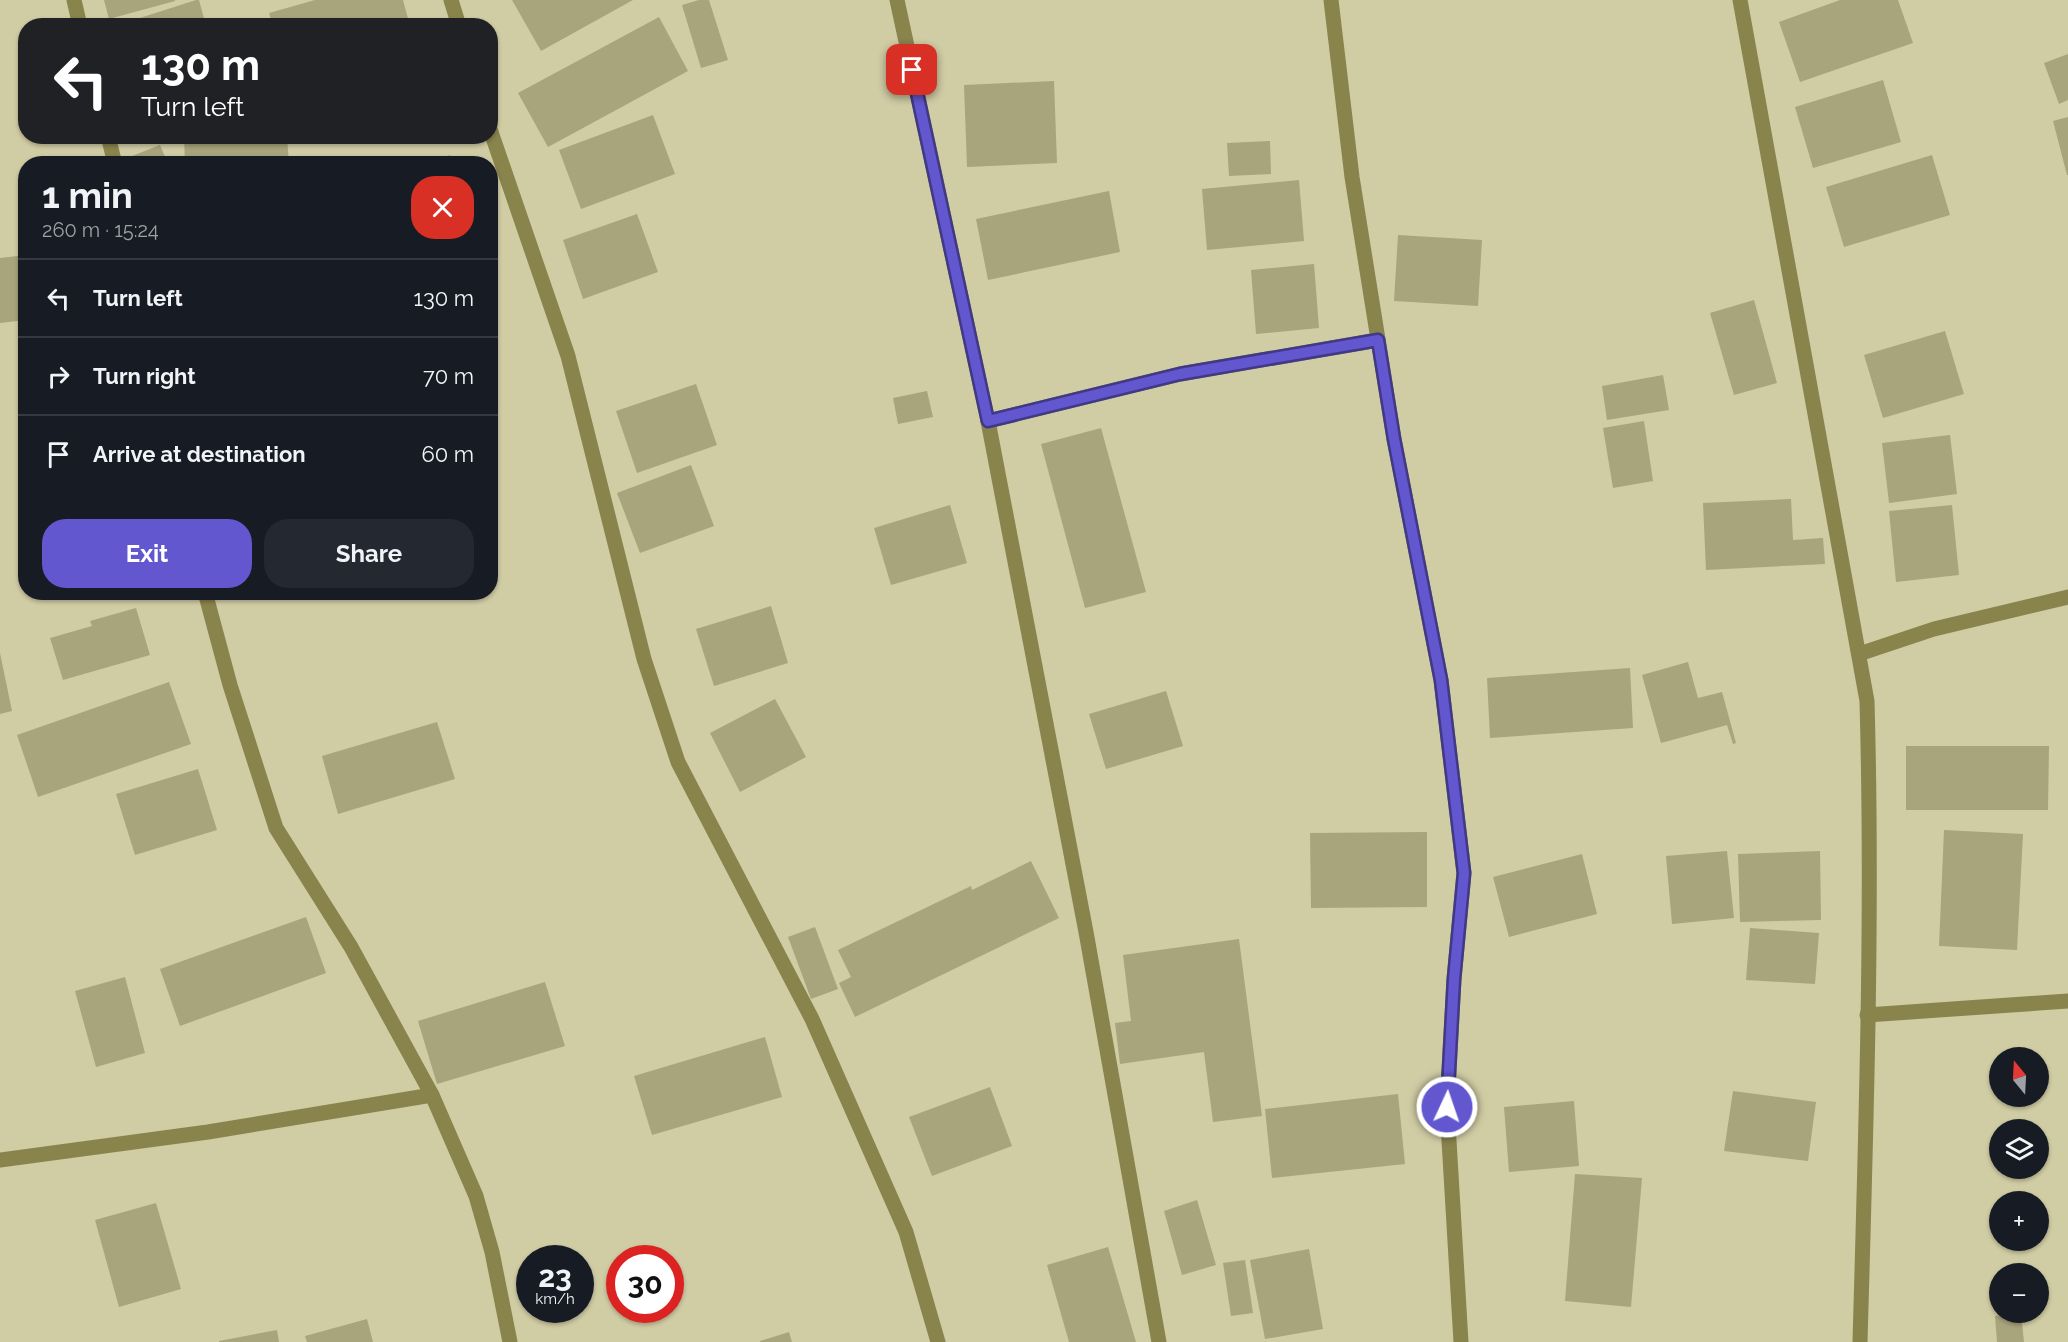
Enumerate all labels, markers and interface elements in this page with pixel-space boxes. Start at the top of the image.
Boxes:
text: 130 m [141,41,260,90]
icon: left [42,42,120,120]
pin [886,44,937,95]
icon: arrive [895,53,928,86]
text: Turn left [141,91,244,122]
text: 1 min [42,174,133,216]
button: close [411,176,474,239]
text: 260 m · 15:24 [42,218,159,242]
icon: left [42,282,75,315]
text: Turn left [93,285,183,311]
text: 130 m [414,285,474,311]
icon: right [42,360,75,393]
text: Turn right [93,363,196,389]
text: 70 m [423,363,474,389]
icon: arrive [42,438,75,471]
text: Arrive at destination [93,441,306,467]
text: 60 m [421,441,474,467]
button: Exit [42,519,252,588]
button: Share [264,519,474,588]
north arrow [1989,1047,2049,1107]
map controls [1989,1047,2049,1323]
position arrow [1415,1075,1479,1139]
button: layers [1989,1119,2049,1179]
button: + [1989,1191,2049,1251]
speed limit sign: 30 [606,1245,684,1323]
text: 23 [538,1259,572,1294]
button: − [1989,1263,2049,1323]
text: km/h [535,1290,575,1308]

